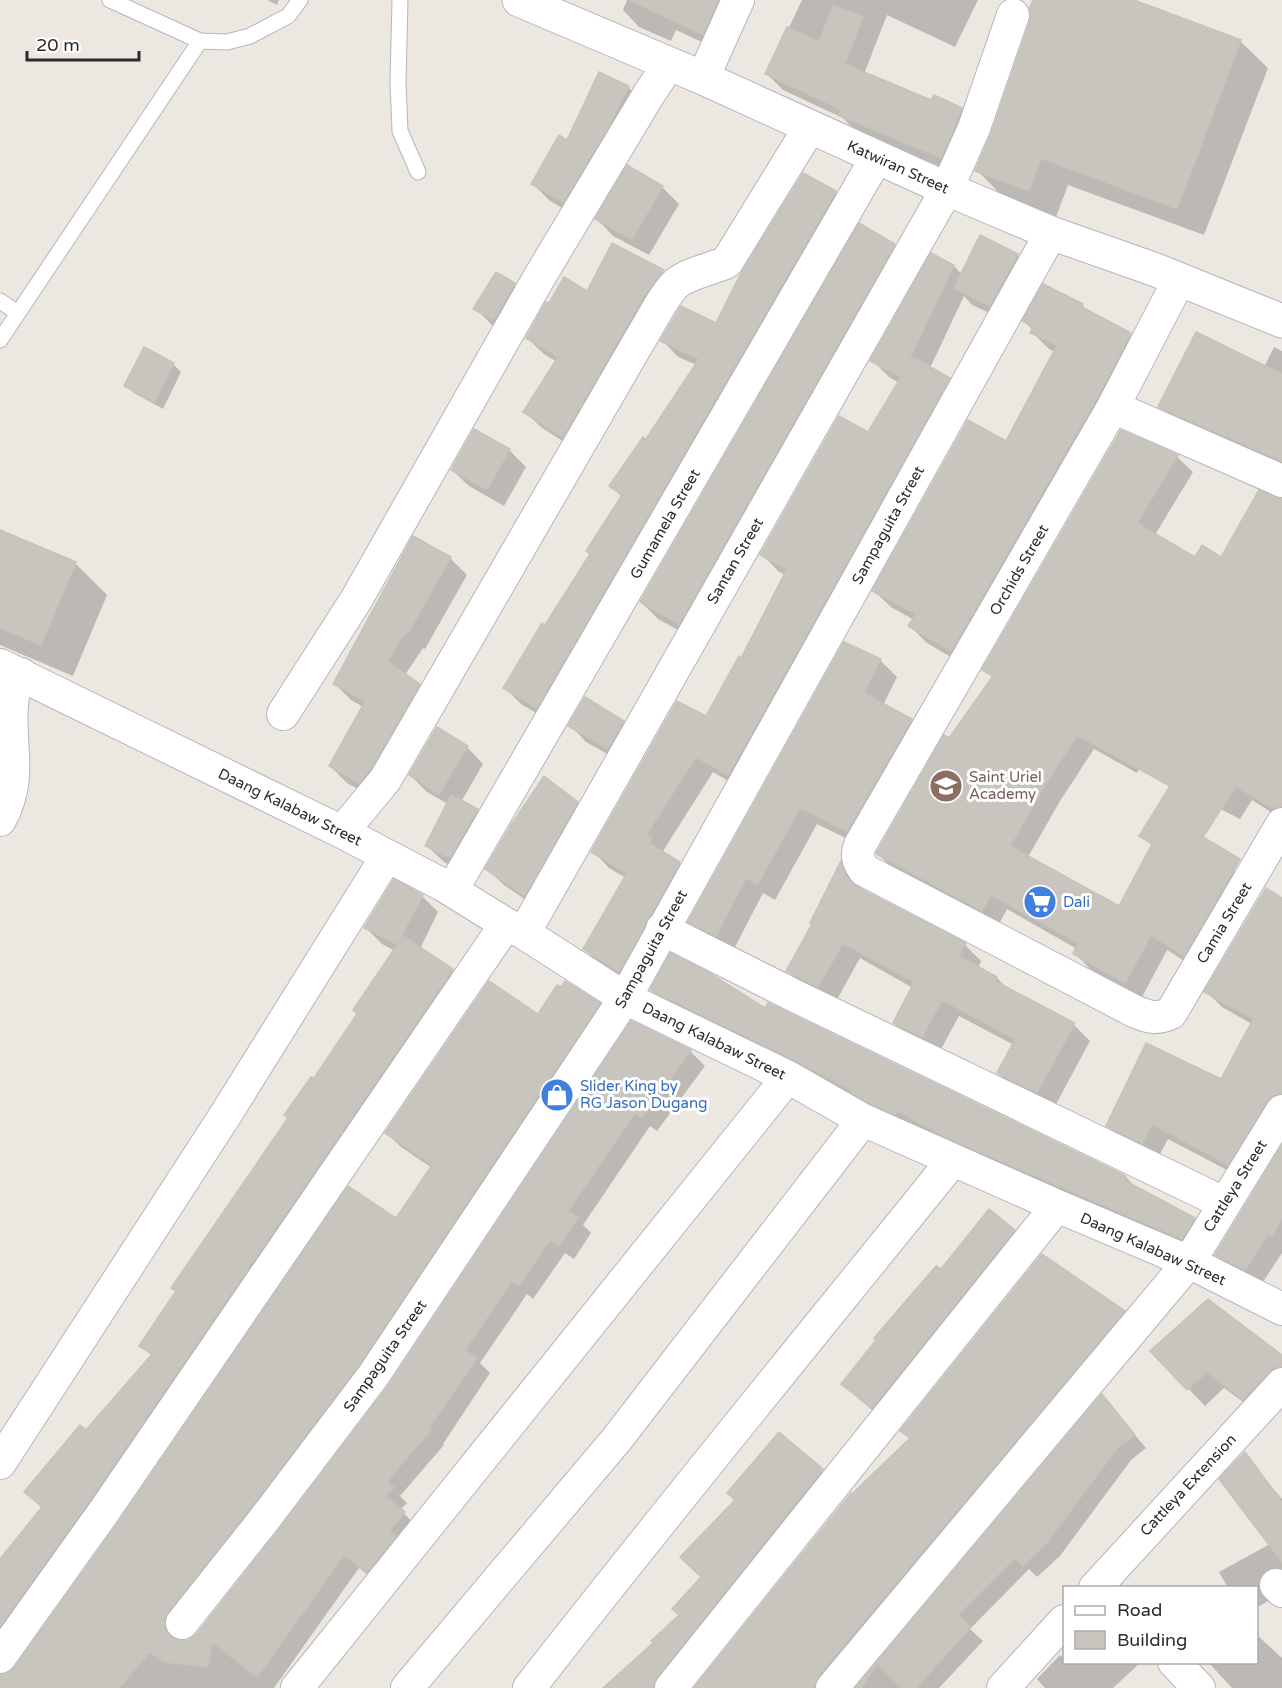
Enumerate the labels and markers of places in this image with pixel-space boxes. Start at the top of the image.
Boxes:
school or university icon: Saint Uriel Academy [928,768,964,804]
place label: Saint Uriel Academy [969,768,1042,803]
supermarket icon: Dali [1022,884,1058,920]
place label: Dali [1063,893,1090,911]
shop icon: Slider King by RG Jason Dugang [539,1077,575,1113]
place label: Slider King by RG Jason Dugang [580,1077,708,1112]

